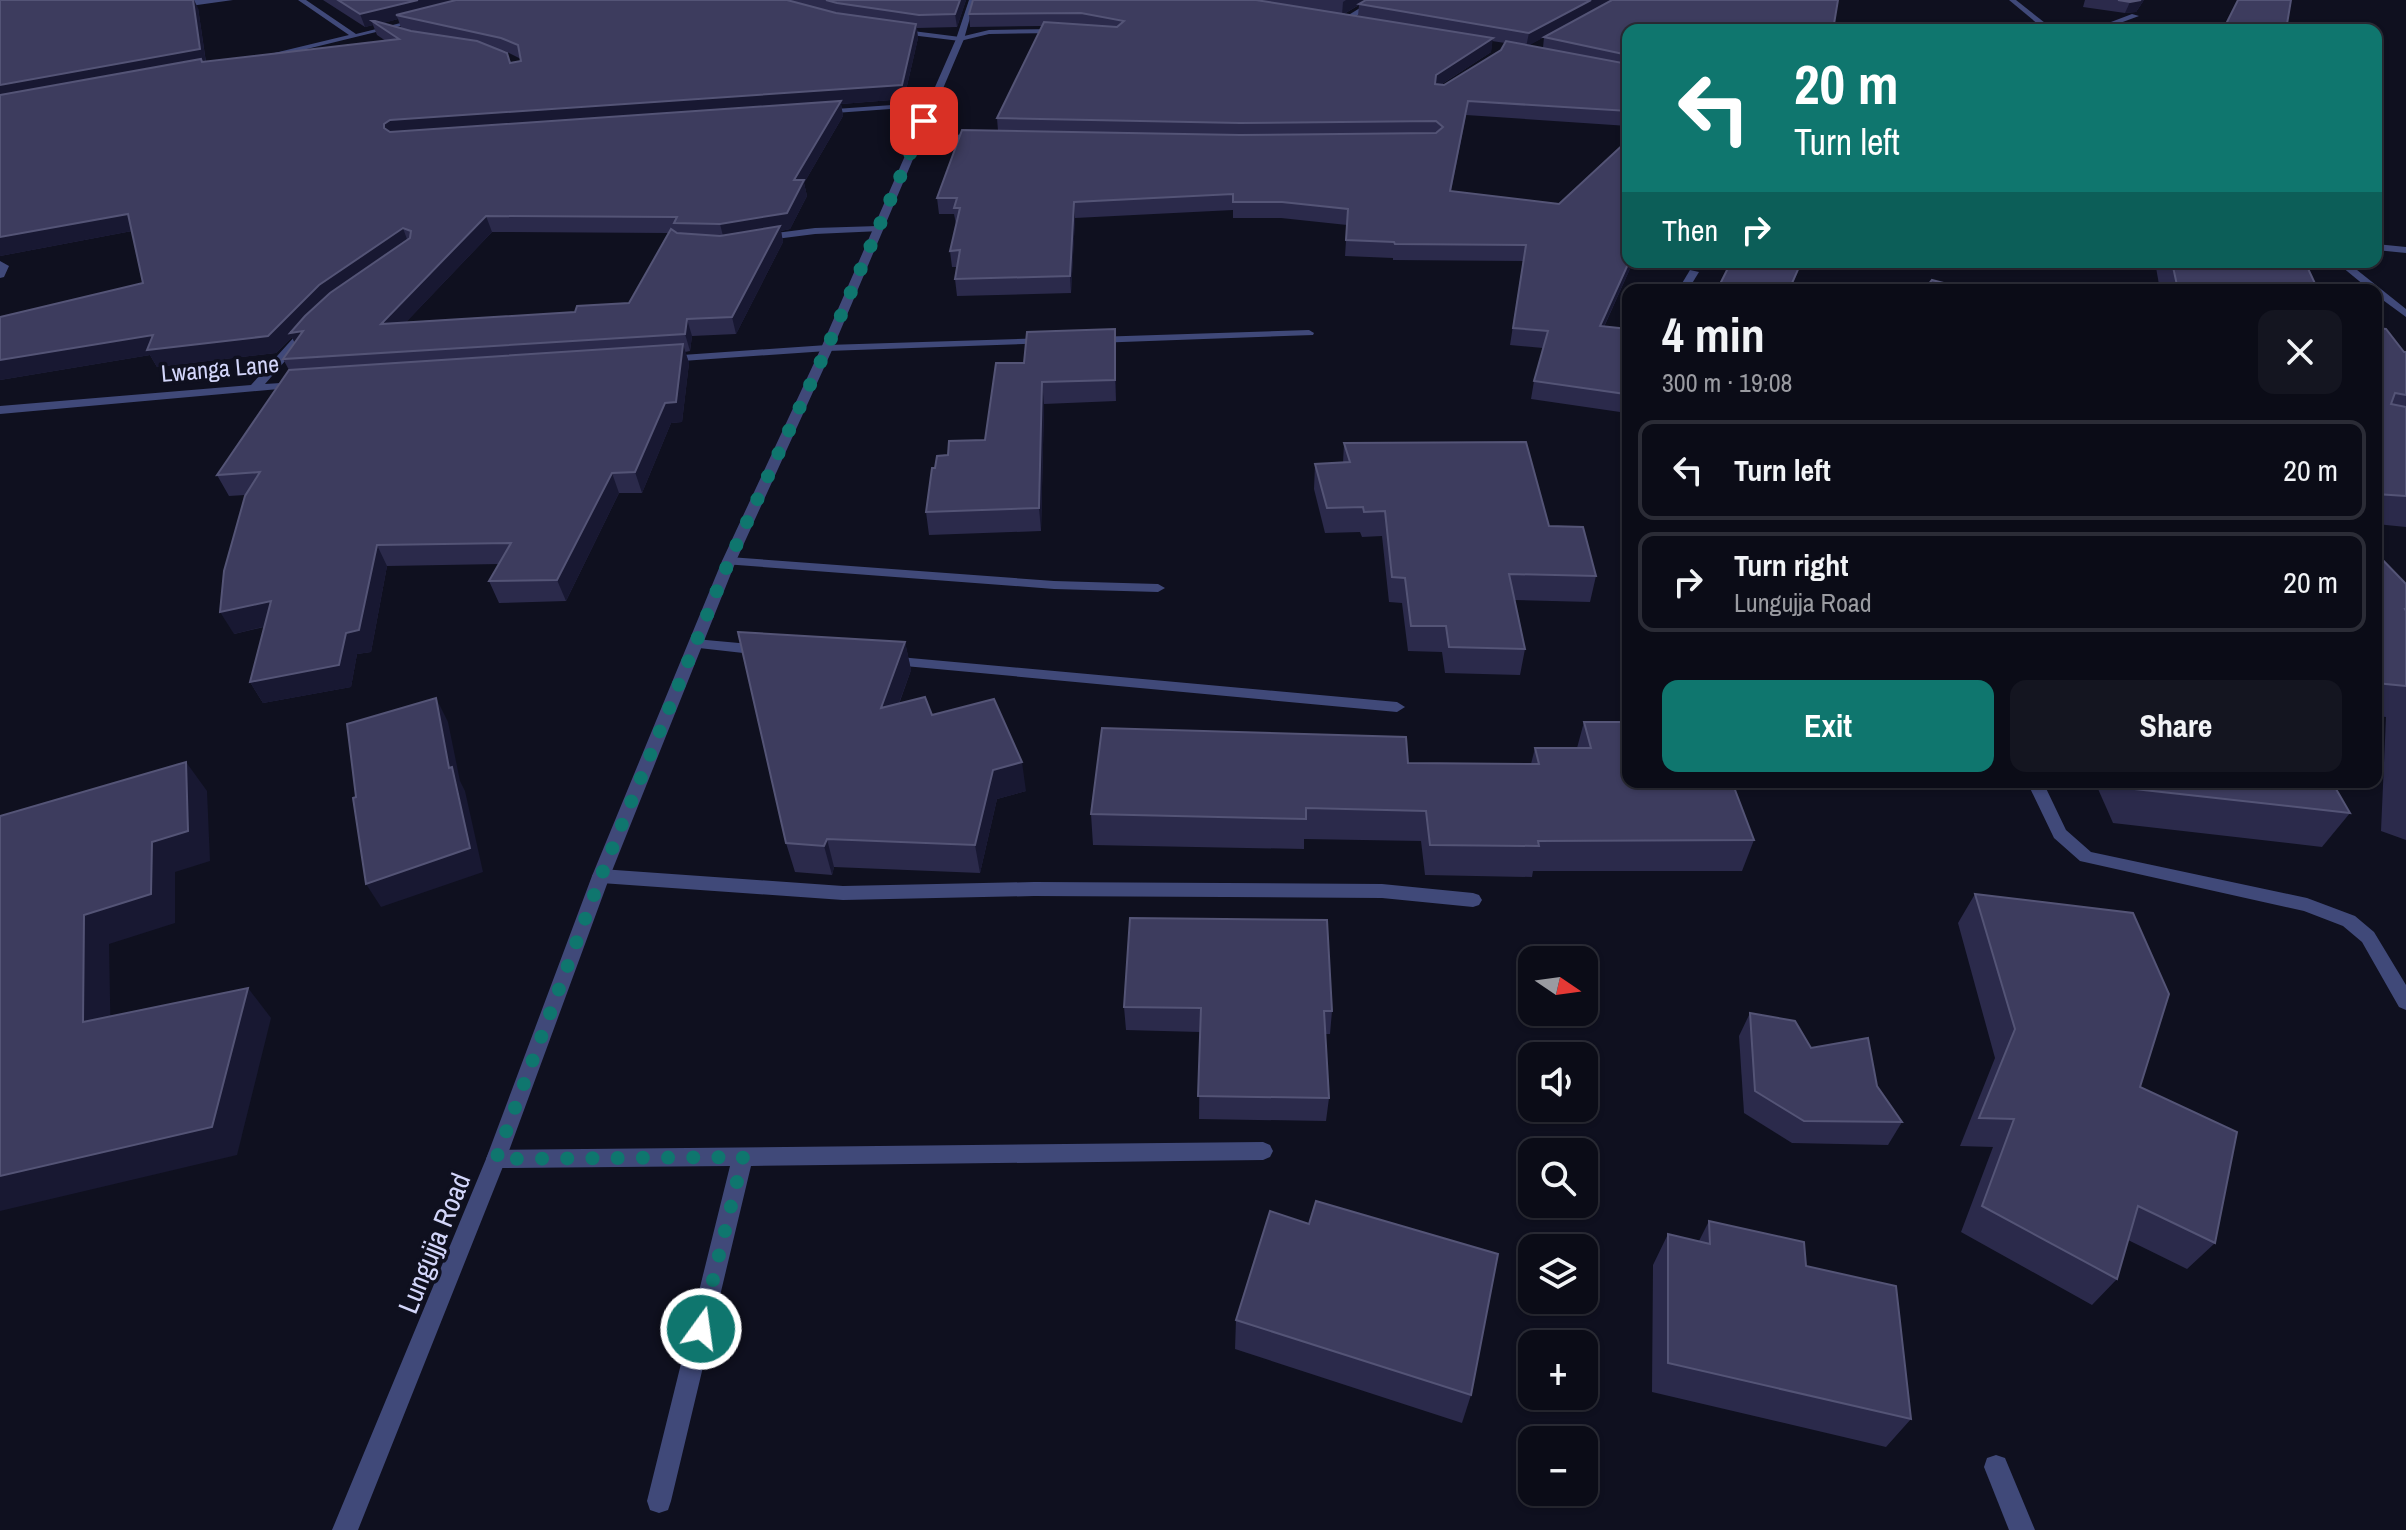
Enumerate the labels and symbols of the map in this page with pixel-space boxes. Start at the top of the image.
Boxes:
pin [890,87,958,155]
street label: Lwanga Lane [160,347,280,389]
north arrow [1518,946,1598,1026]
street label: Lungujja Road [389,1167,479,1319]
position arrow [659,1287,743,1371]

